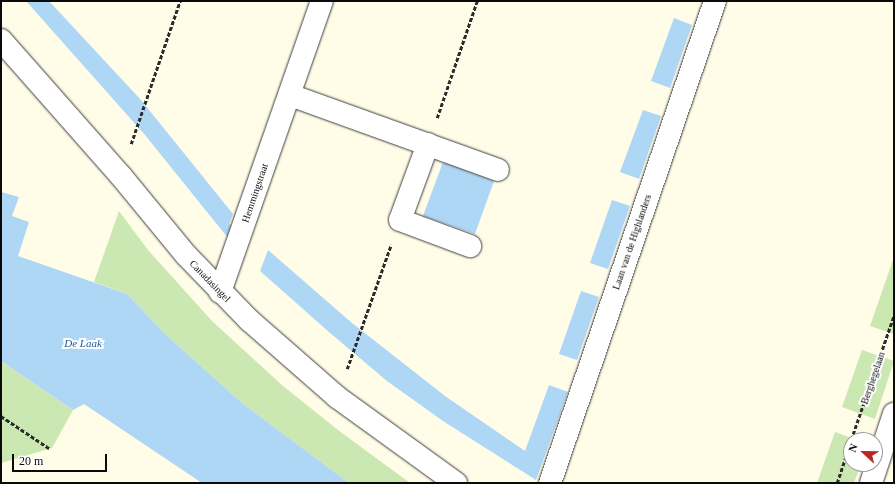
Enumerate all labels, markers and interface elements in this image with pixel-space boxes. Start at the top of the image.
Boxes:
street label: Hemmingstraat [239,162,271,224]
street label: Laan van de Highlanders [610,193,654,291]
street label: Canadasingel [187,257,233,305]
water label: De Laak [64,336,102,350]
street label: Berghegelaan [858,350,888,406]
north arrow [843,432,883,472]
text: N [846,442,860,454]
scale bar [14,446,109,472]
text: 20 m [19,454,43,468]

